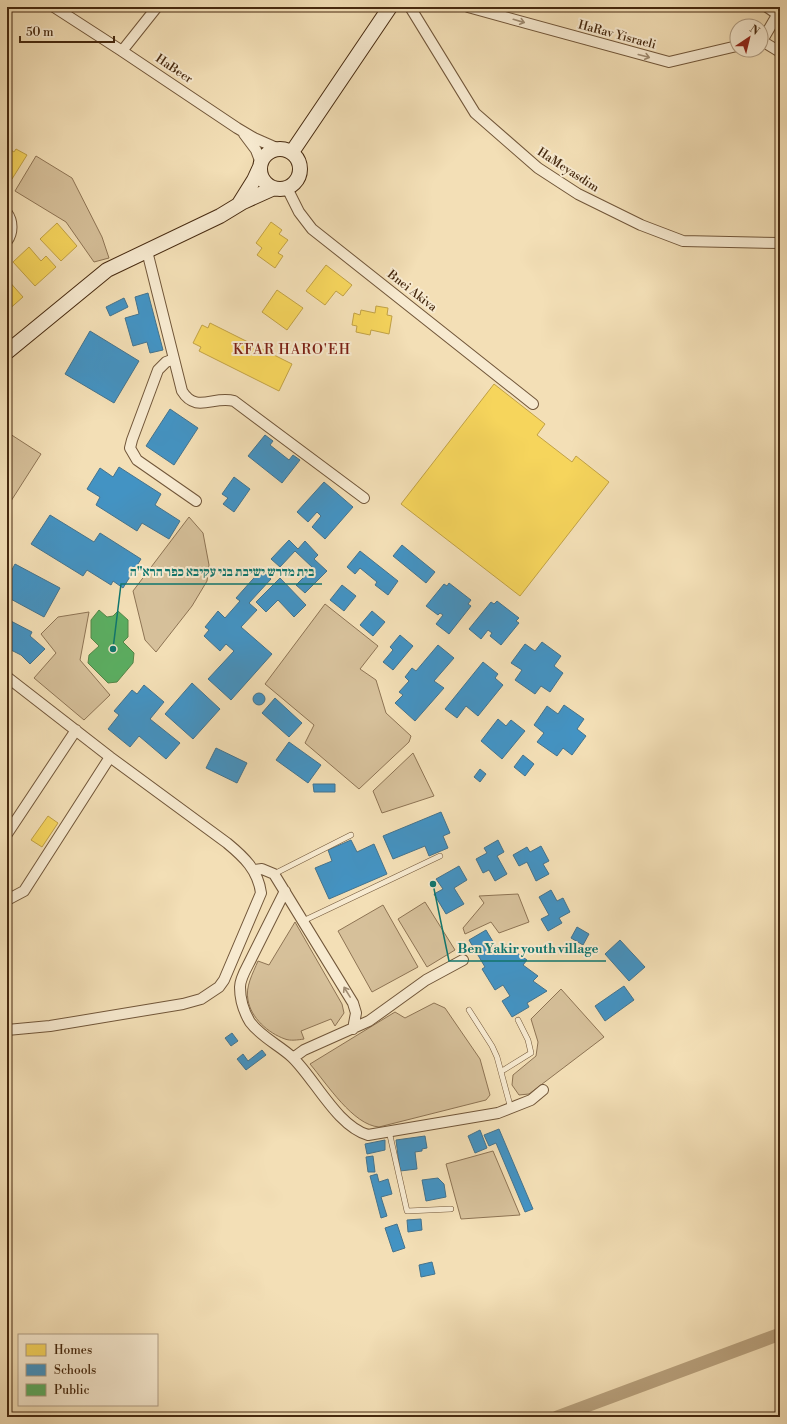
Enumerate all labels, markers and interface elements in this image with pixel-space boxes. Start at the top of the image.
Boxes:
street label: HaRav Yisraeli [576,17,658,53]
scale bar [20,18,114,44]
one-way arrow [512,18,525,25]
north arrow [729,18,769,58]
text: N [747,22,762,39]
text: 50 m [26,25,54,40]
street label: HaBeer [153,51,195,87]
one-way arrow [637,53,650,60]
street label: HaMeyasdim [534,144,602,196]
street label: Bnei Akiva [384,266,440,315]
district label: KFAR HARO'EH [233,341,351,359]
callout: בית מדרש ישיבת בני עקיבא כפר הרא"ה [121,559,322,584]
text: בית מדרש ישיבת בני עקיבא כפר הרא"ה [130,564,314,580]
callout: Ben Yakir youth village [449,936,606,961]
text: Ben Yakir youth village [457,941,599,957]
one-way arrow [343,987,351,998]
legend [18,1334,158,1406]
text: Homes [54,1343,92,1358]
text: Schools [54,1363,96,1378]
text: Public [54,1383,90,1398]

